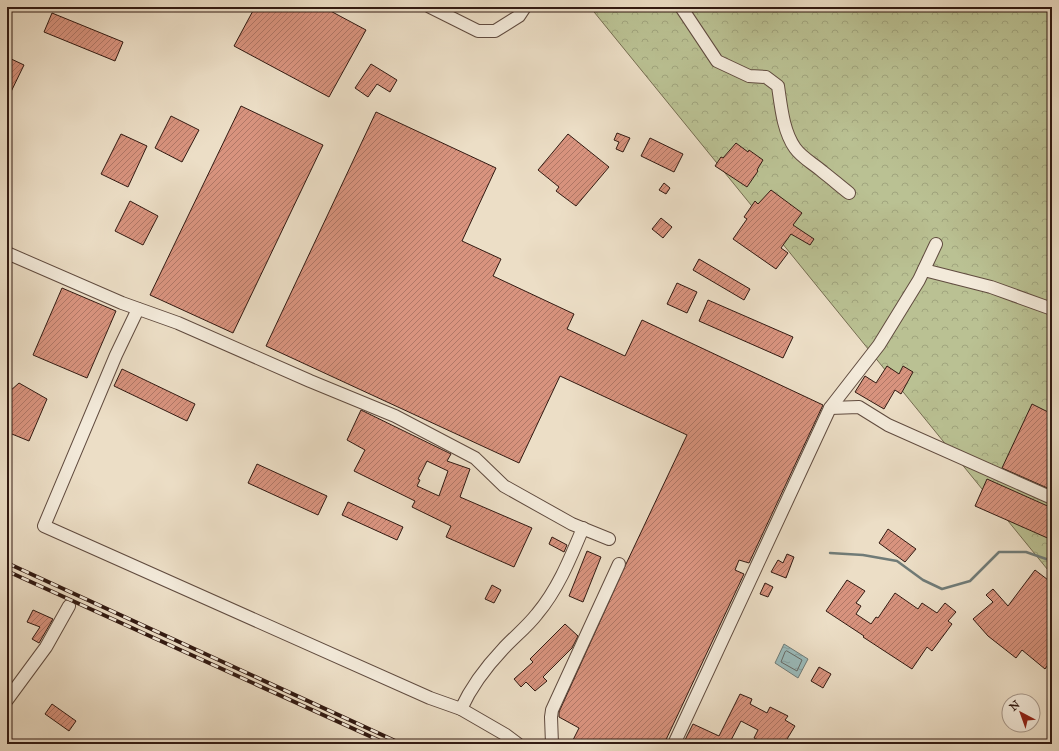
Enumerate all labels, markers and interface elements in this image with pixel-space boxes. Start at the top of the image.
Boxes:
north arrow [1001,693,1041,733]
text: N [1007,697,1023,714]

